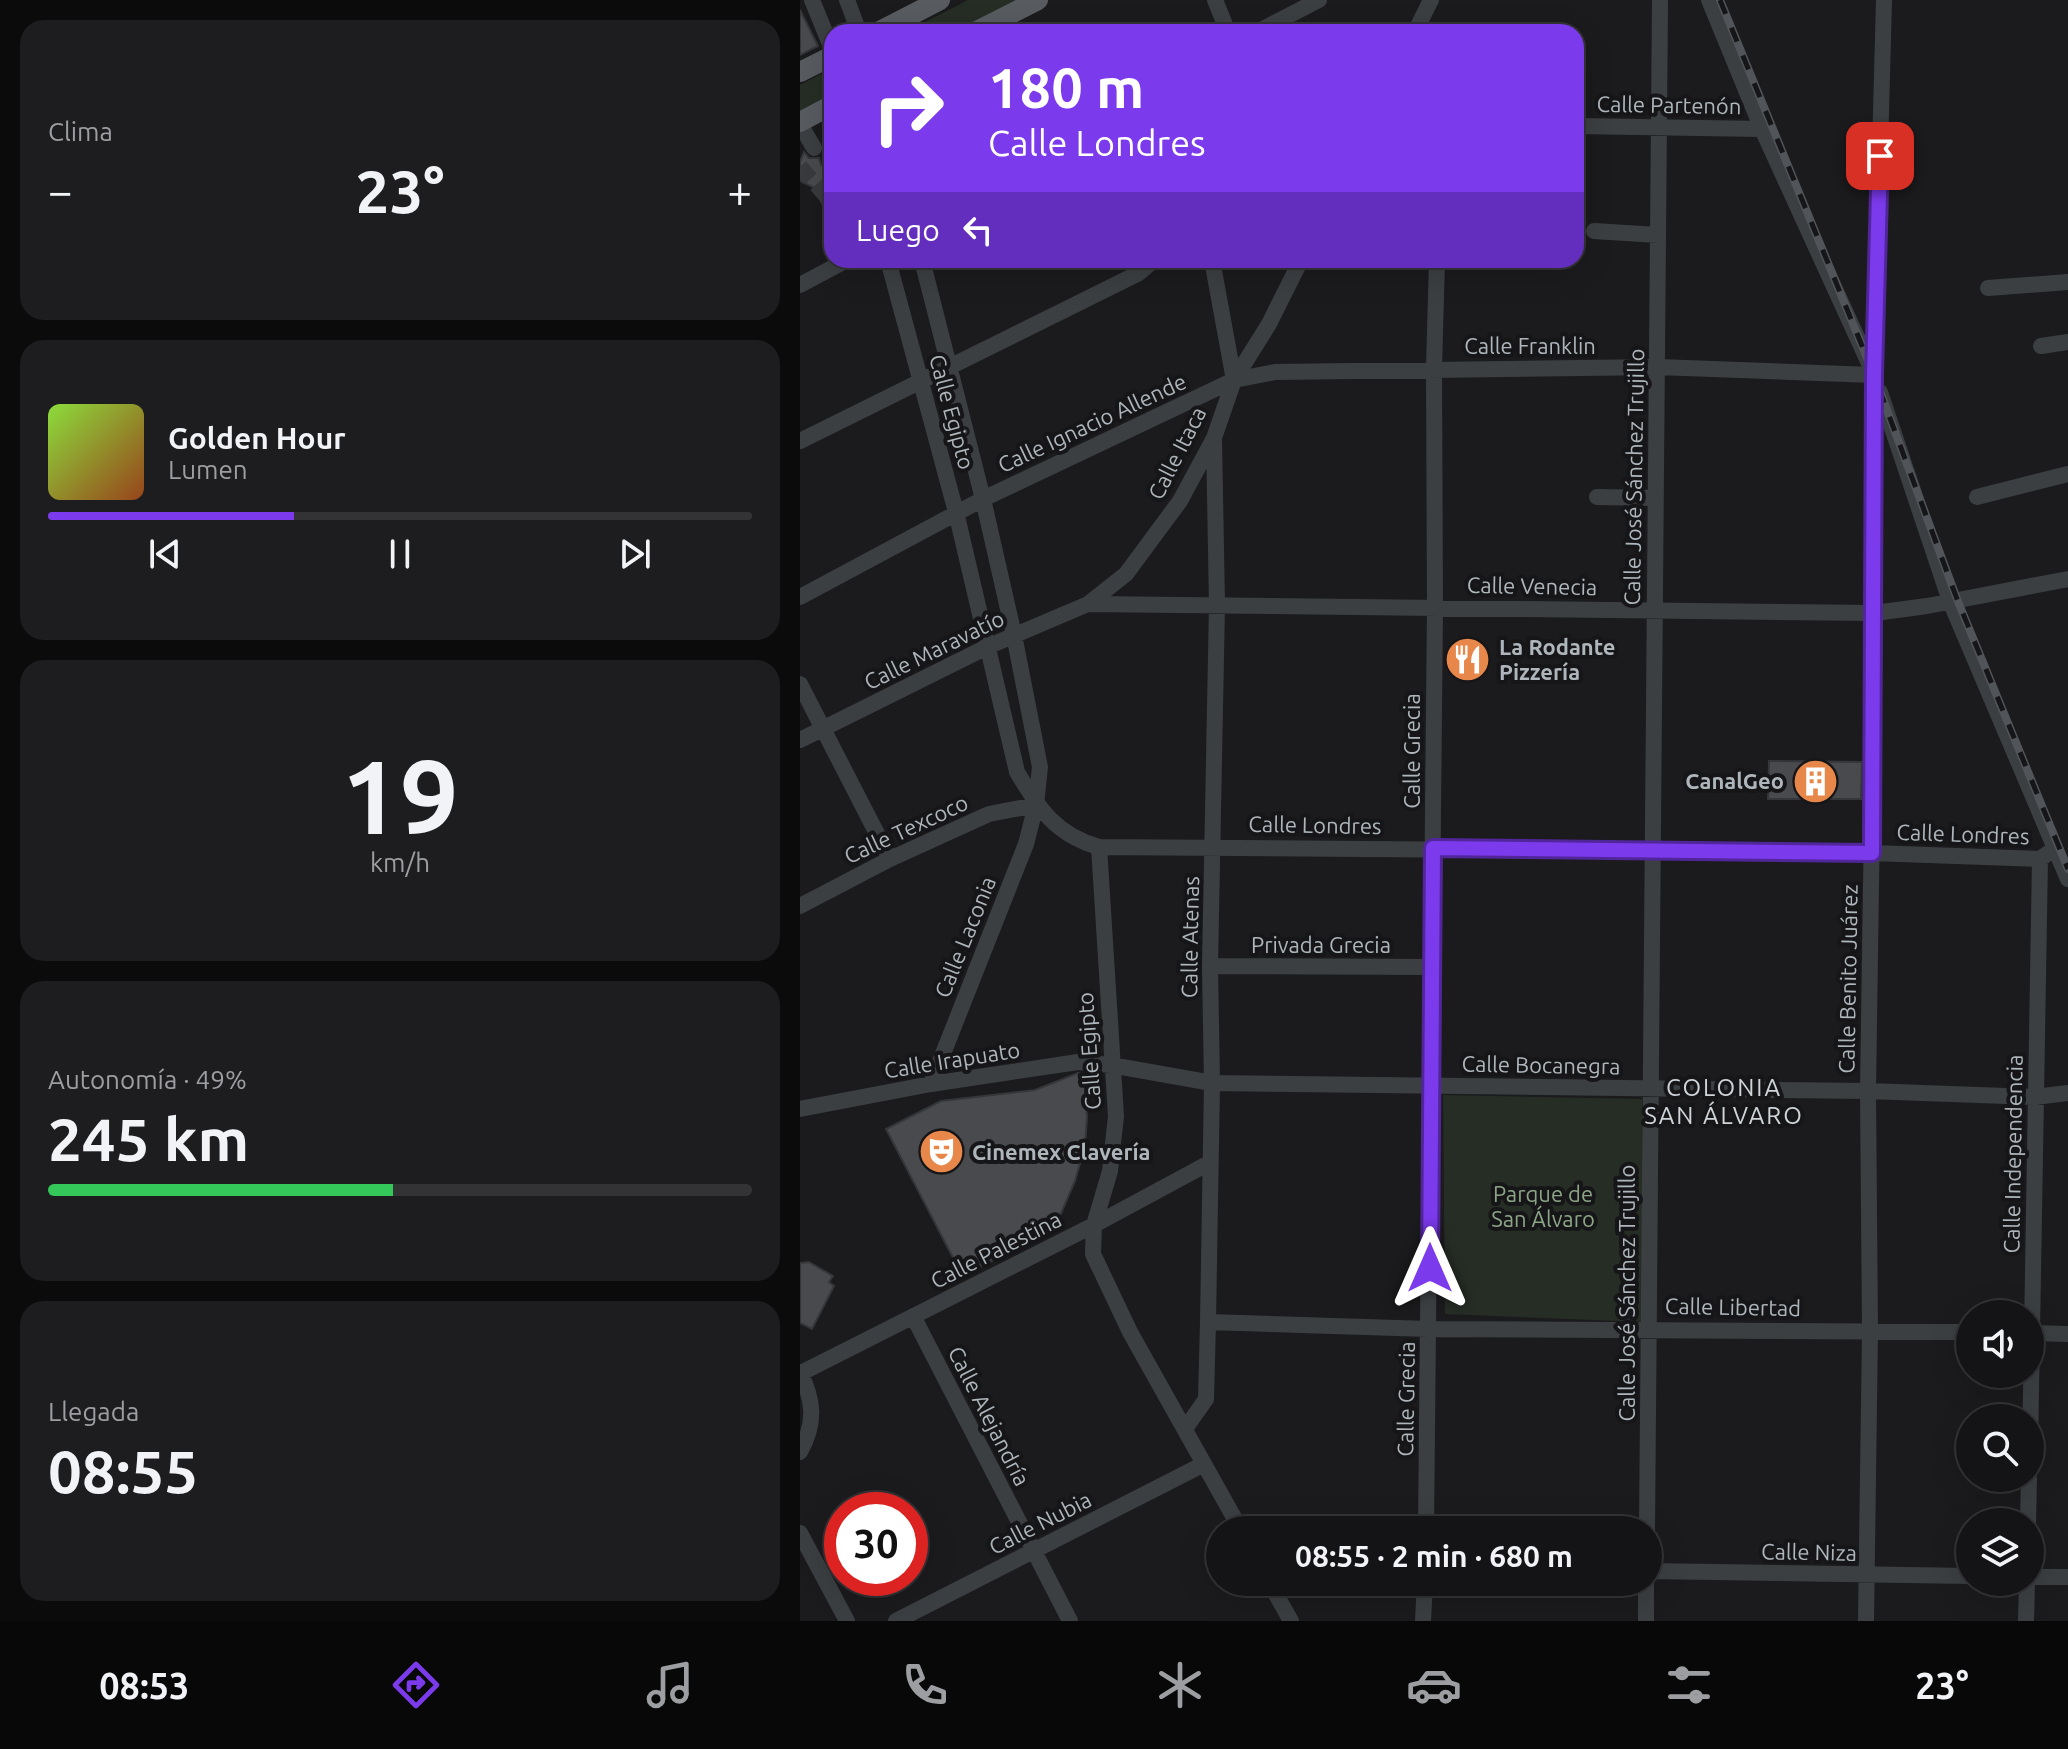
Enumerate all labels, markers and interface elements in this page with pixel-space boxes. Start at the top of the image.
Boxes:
icon: right [856,56,960,160]
text: 180 m [988,56,1144,119]
street label: Calle Partenón [1596,91,1742,118]
text: Clima [48,117,113,146]
text: Calle Londres [988,122,1206,163]
pin [1846,122,1914,190]
icon: arrive [1858,134,1902,178]
text: 23° [356,157,444,224]
text: − [48,166,73,215]
text: + [727,166,752,215]
icon: left [956,208,1000,252]
text: Luego [856,213,940,247]
street label: Calle Franklin [1464,333,1596,358]
street label: Calle José Sánchez Trujillo [1619,348,1648,606]
street label: Calle Egipto [925,352,980,472]
street label: Calle Ignacio Allende [994,368,1190,477]
street label: Calle Itaca [1143,402,1211,503]
text: Golden Hour [168,421,346,455]
text: Lumen [168,455,248,484]
icon: previous [143,532,187,576]
icon: pause [378,532,422,576]
icon: next [613,532,657,576]
street label: Calle Venecia [1467,572,1597,599]
street label: Calle Maravatío [860,605,1008,694]
place label: La Rodante Pizzería [1499,634,1616,684]
restaurant icon: La Rodante Pizzería [1444,636,1492,684]
street label: Calle Grecia [1399,693,1424,809]
text: 19 [341,737,459,854]
building icon: CanalGeo [1791,757,1839,805]
place label: CanalGeo [1685,768,1784,793]
street label: Calle Texcoco [840,789,972,868]
street label: Calle Londres [1248,811,1382,838]
street label: Calle Londres [1896,819,2030,848]
text: km/h [370,848,430,877]
street label: Calle Laconia [929,873,1000,1001]
street label: Calle Atenas [1176,876,1203,998]
street label: Calle Benito Juárez [1833,884,1862,1074]
street label: Privada Grecia [1251,932,1391,957]
street label: Calle Egipto [1072,991,1105,1111]
street label: Calle Irapuato [882,1036,1022,1083]
street label: Calle Bocanegra [1461,1051,1621,1078]
street label: Calle Independencia [1998,1054,2027,1254]
text: Autonomía · 49% [48,1065,247,1094]
district label: COLONIA SAN ÁLVARO [1644,1074,1804,1129]
text: 245 km [48,1105,249,1172]
theatre icon: Cinemex Clavería [917,1128,965,1176]
place label: Cinemex Clavería [972,1139,1151,1164]
street label: Calle José Sánchez Trujillo [1614,1165,1639,1421]
park label: Parque de San Álvaro [1491,1181,1595,1231]
street label: Calle Palestina [926,1206,1065,1293]
position arrow [1388,1226,1472,1310]
street label: Calle Libertad [1665,1293,1801,1320]
map controls [1956,1300,2044,1596]
button: sound [1956,1300,2044,1388]
street label: Calle Grecia [1392,1341,1419,1457]
street label: Calle Alejandría [944,1342,1035,1490]
text: Llegada [48,1397,139,1426]
button: search [1956,1404,2044,1492]
text: 08:55 [48,1437,198,1504]
street label: Calle Nubia [985,1486,1095,1559]
speed limit sign: 30 [824,1492,928,1596]
button: layers [1956,1508,2044,1596]
street label: Calle Niza [1761,1538,1857,1565]
text: 08:55 · 2 min · 680 m [1295,1539,1573,1573]
icon: directions [388,1657,444,1713]
icon: music [642,1657,698,1713]
icon: phone [897,1657,953,1713]
icon: climate [1152,1657,1208,1713]
icon: car [1406,1657,1462,1713]
icon: filters [1661,1657,1717,1713]
text: 08:53 [99,1665,189,1706]
text: 23° [1915,1665,1969,1706]

